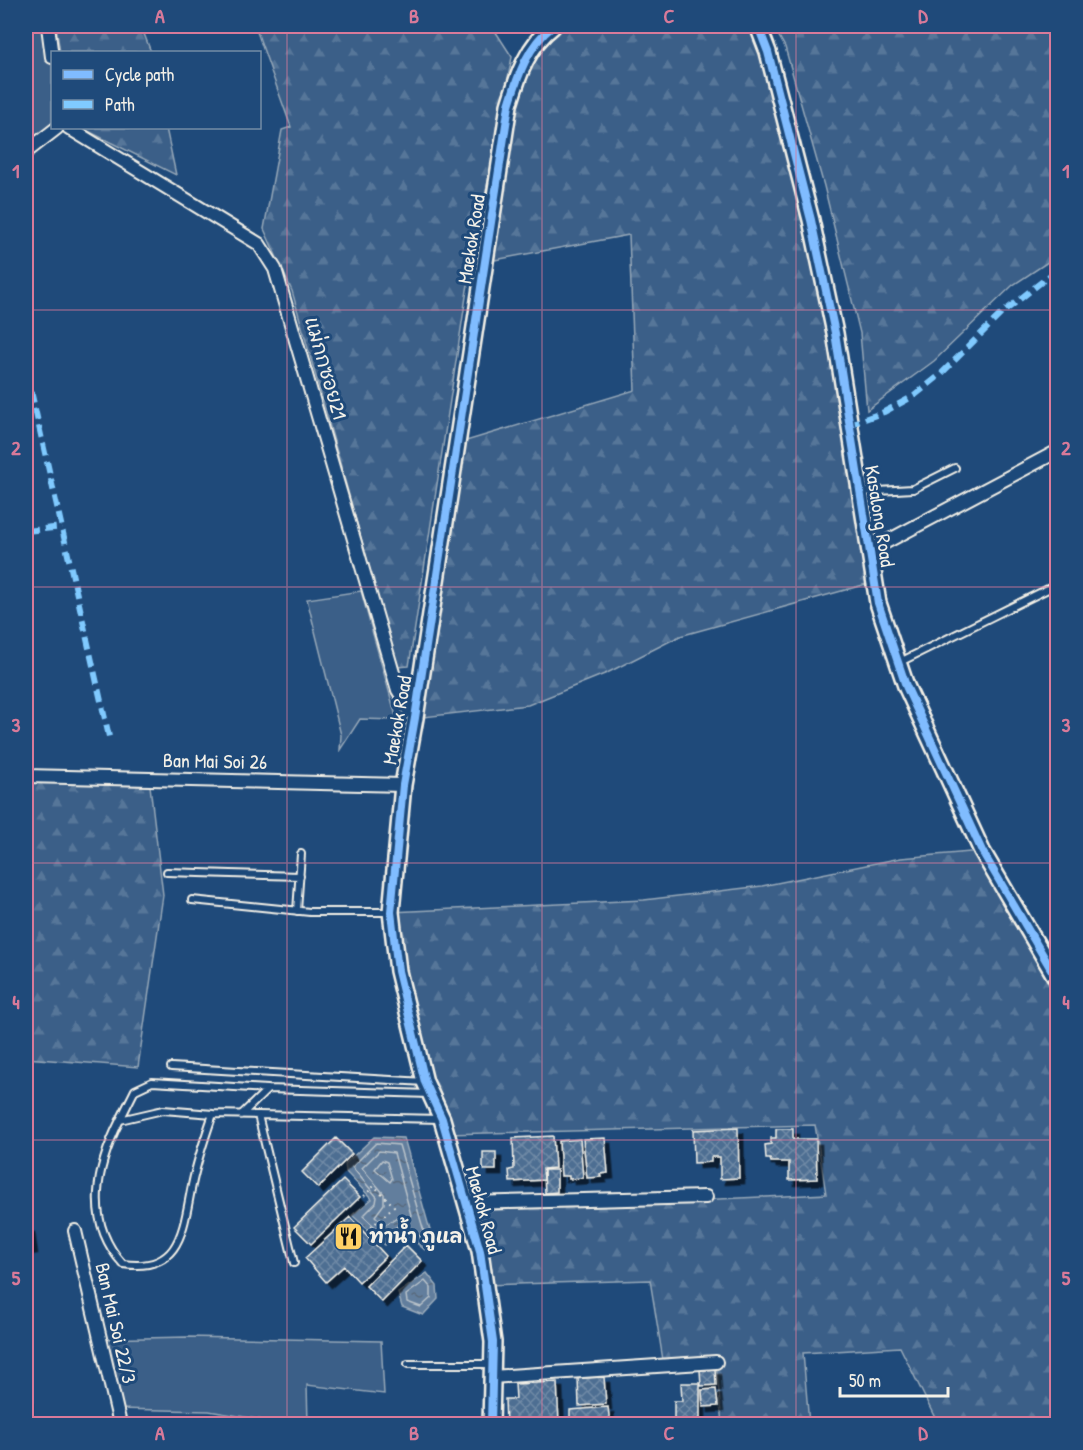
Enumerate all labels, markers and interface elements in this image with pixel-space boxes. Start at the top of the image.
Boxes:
text: A [155,2,165,29]
text: B [409,2,419,29]
text: C [664,2,675,29]
text: D [918,2,928,29]
legend [51,51,261,129]
text: Cycle path [105,62,175,87]
text: Path [105,92,135,117]
text: 1 [12,157,20,184]
text: 1 [1062,157,1070,184]
street label: Maekok Road [450,192,491,285]
street label: แม่กกซอย21 [299,313,354,422]
text: 2 [11,434,21,461]
text: 2 [1061,434,1071,461]
street label: Kasalong Road [859,463,902,569]
street label: Maekok Road [375,673,418,766]
text: 3 [12,711,21,738]
text: 3 [1062,711,1071,738]
street label: Ban Mai Soi 26 [163,746,267,775]
text: 4 [12,988,20,1015]
text: 4 [1062,988,1070,1015]
street label: Maekok Road [460,1163,509,1257]
place label: ท่าน้ำ ภูแล [369,1217,462,1251]
restaurant icon: ท่าน้ำ ภูแล [332,1220,364,1252]
street label: Ban Mai Soi 22/3 [90,1260,143,1386]
text: 5 [12,1264,21,1291]
text: 5 [1062,1264,1071,1291]
scale bar [840,1360,948,1398]
text: 50 m [849,1368,881,1393]
text: A [155,1419,165,1446]
text: B [409,1419,419,1446]
text: C [664,1419,675,1446]
text: D [918,1419,928,1446]

